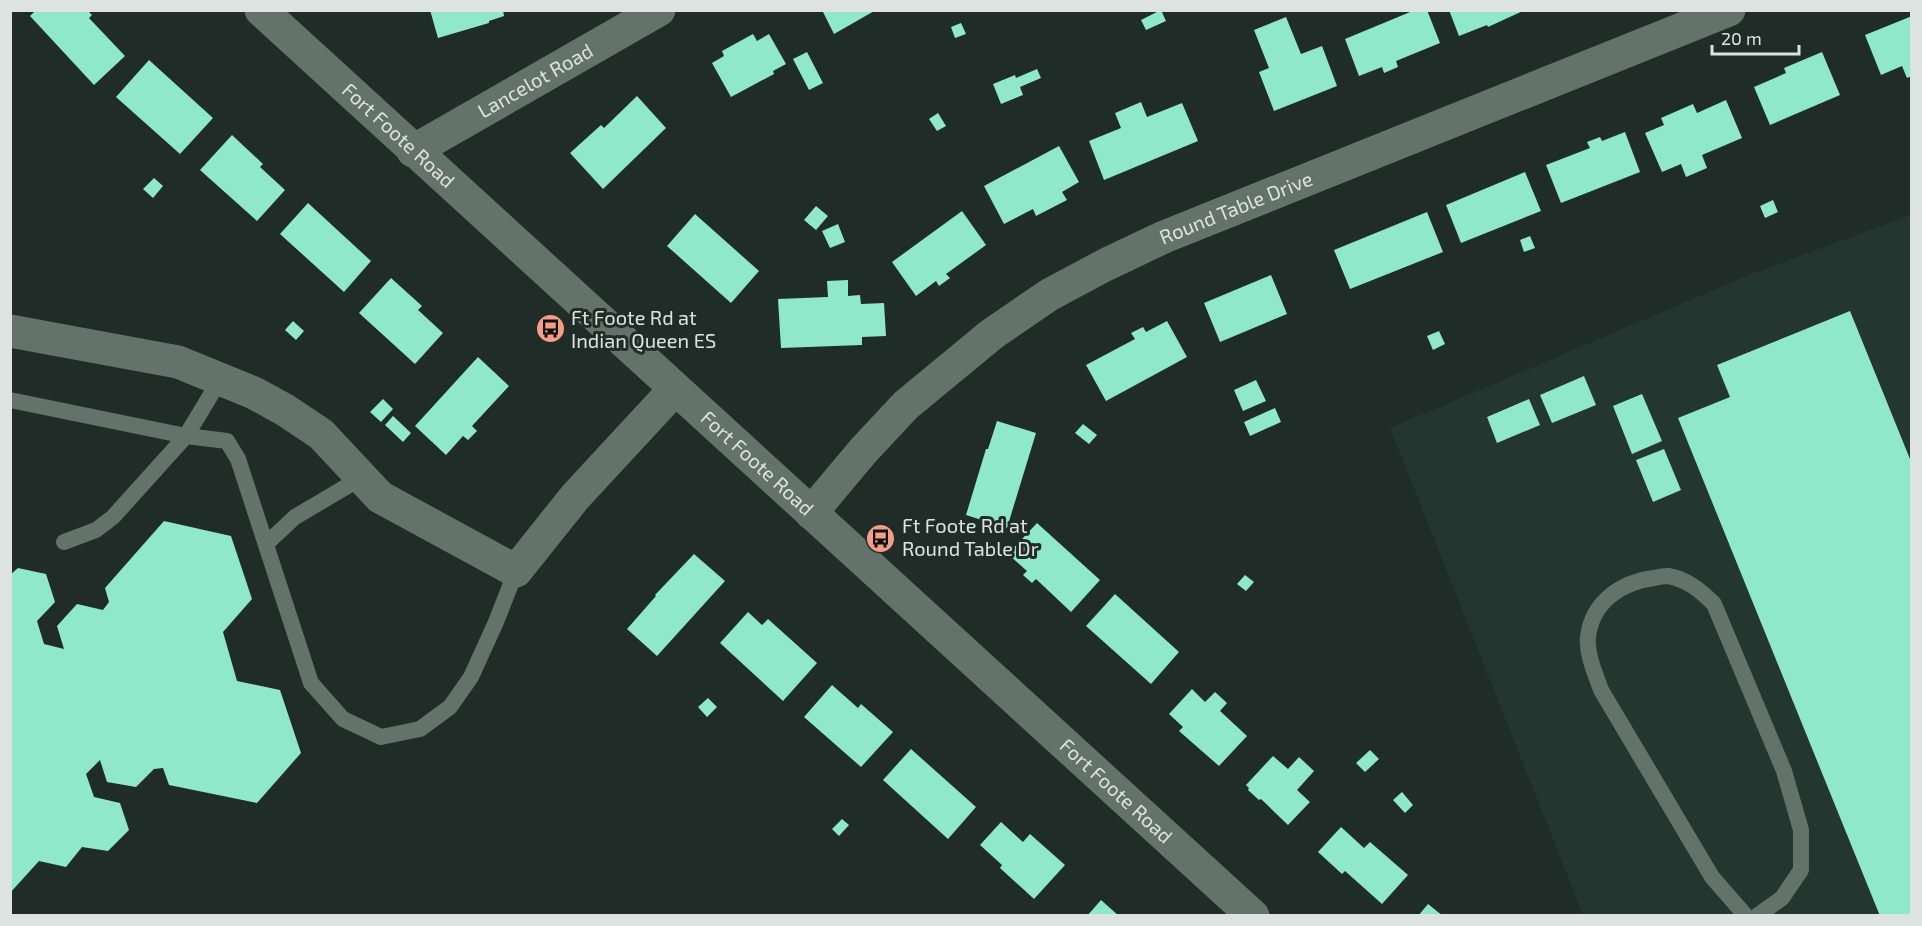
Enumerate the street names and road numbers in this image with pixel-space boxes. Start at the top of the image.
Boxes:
street label: Lancelot Road [473,38,597,122]
street label: Fort Foote Road [338,77,460,192]
street label: Round Table Drive [1156,166,1316,249]
street label: Fort Foote Road [697,405,819,520]
street label: Fort Foote Road [1055,733,1178,848]

